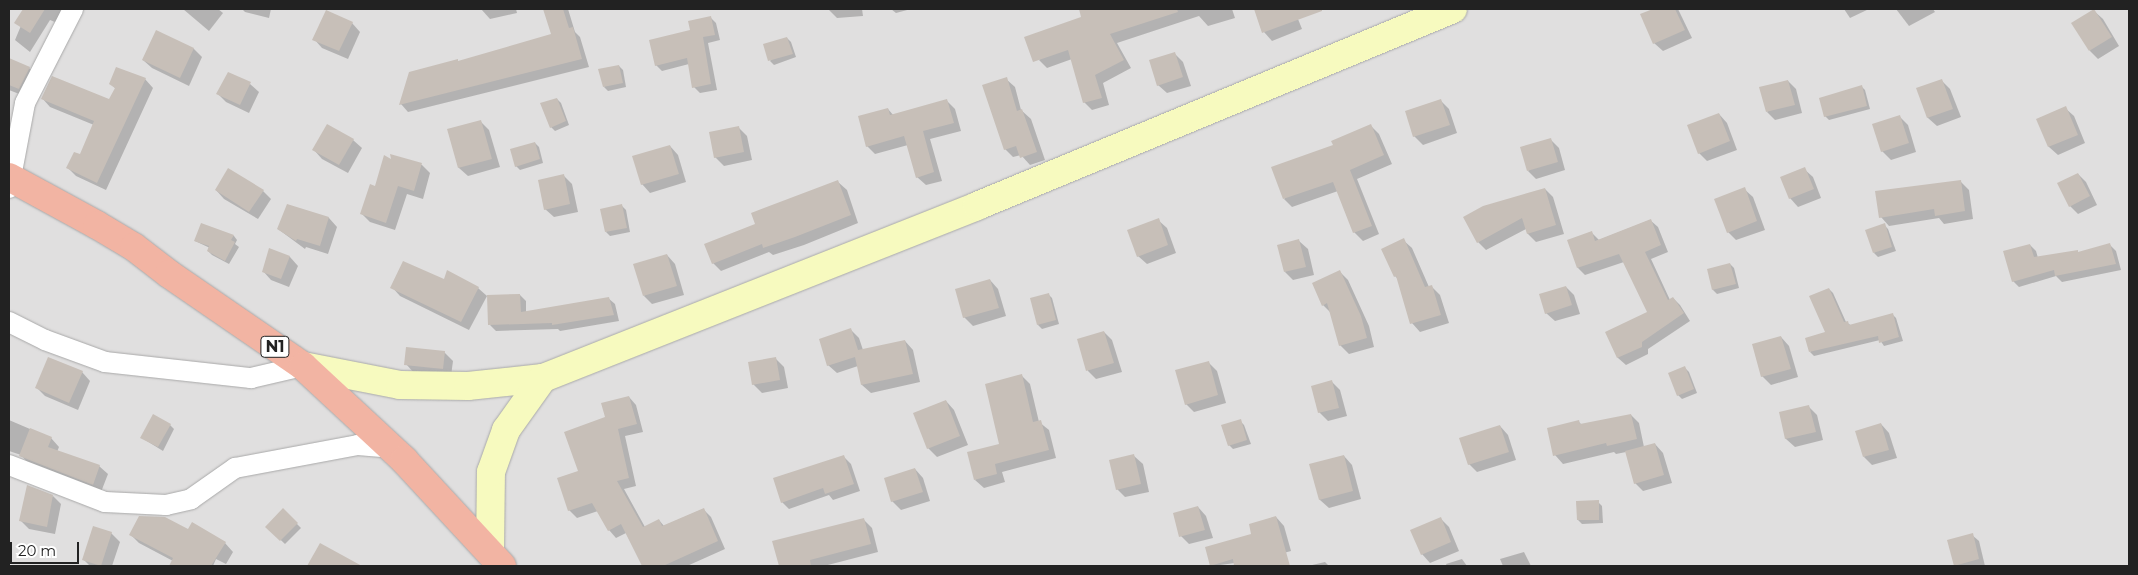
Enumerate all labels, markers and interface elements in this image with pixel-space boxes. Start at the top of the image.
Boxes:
road number: N1 [260,334,290,361]
scale bar [12,532,81,564]
text: 20 m [18,541,56,560]

